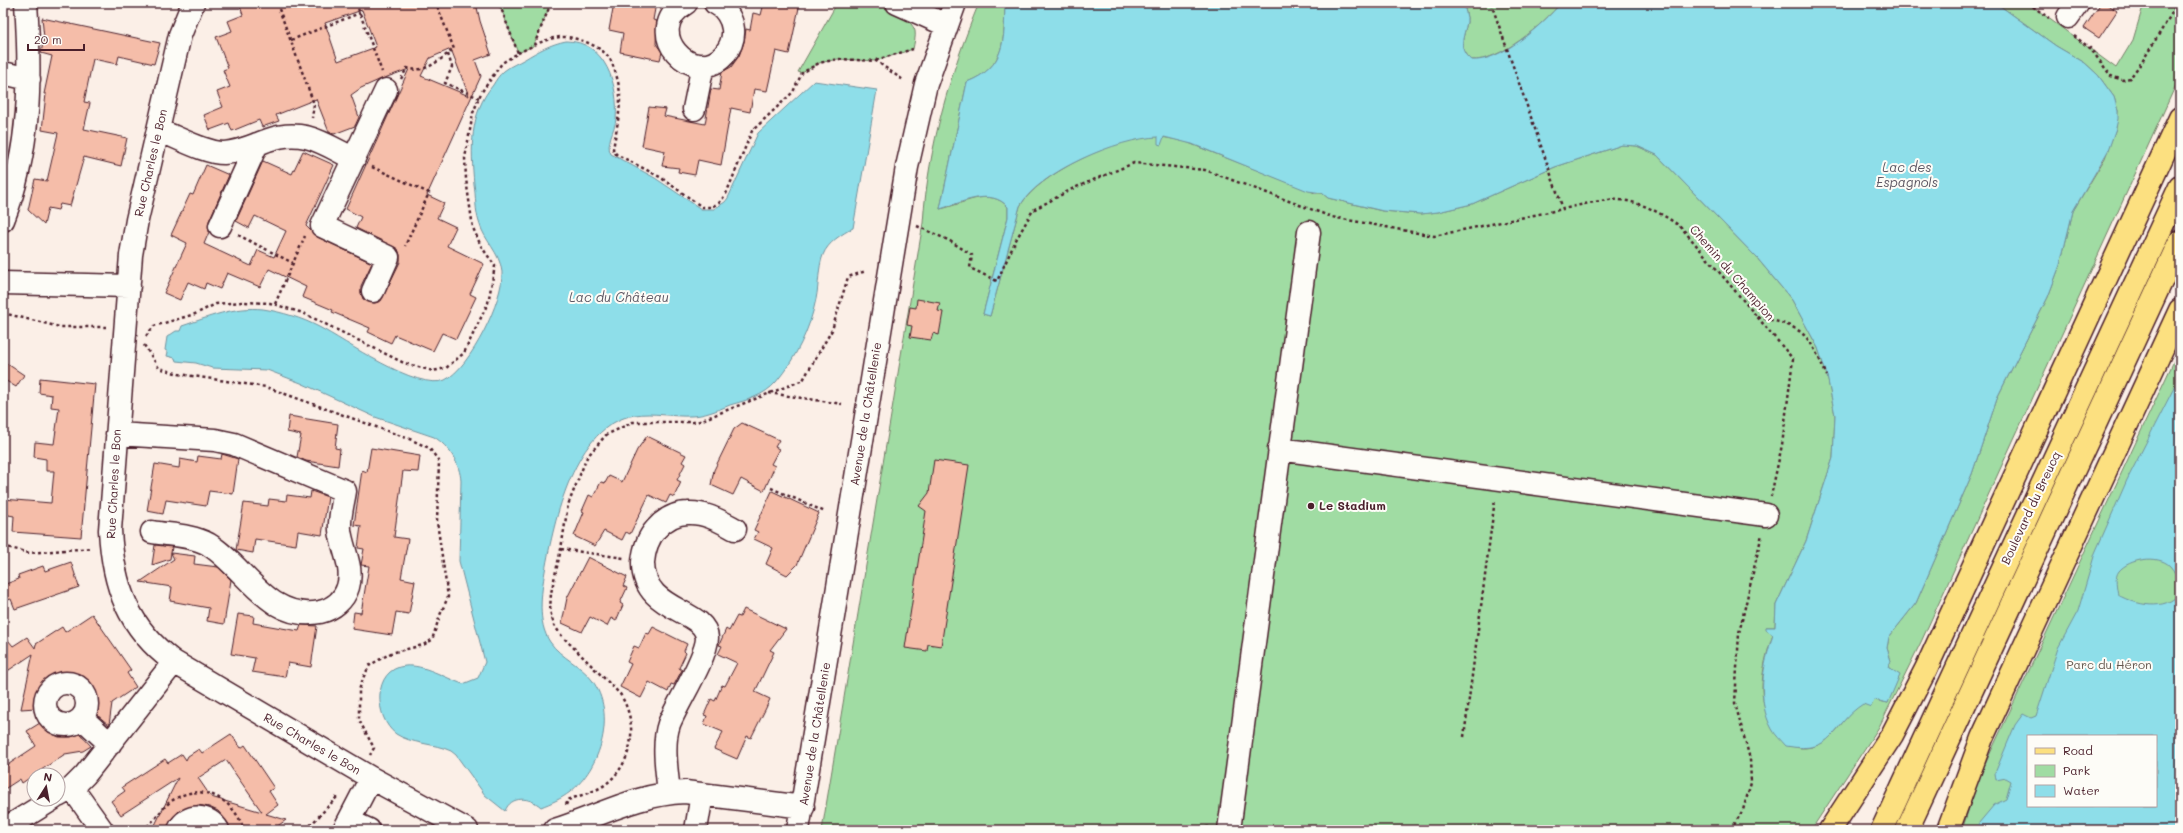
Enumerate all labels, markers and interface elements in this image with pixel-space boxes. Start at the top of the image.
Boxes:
scale bar [28,26,84,52]
text: 20 m [34,31,62,47]
street label: Rue Charles le Bon [130,107,170,218]
water label: Lac des Espagnols [1876,158,1938,190]
street label: Chemin du Champion [1687,221,1779,324]
water label: Lac du Château [569,288,669,305]
street label: Avenue de la Châtellenie [846,341,884,487]
street label: Rue Charles le Bon [102,429,124,539]
street label: Boulevard du Breucq [1997,448,2063,567]
place label: Le Stadium [1319,497,1386,513]
marker: Le Stadium [1306,501,1316,511]
park label: Parc du Héron [2066,656,2152,672]
street label: Avenue de la Châtellenie [795,661,833,807]
street label: Rue Charles le Bon [261,709,364,778]
legend [2027,735,2157,807]
text: Road [2063,742,2093,758]
text: Park [2063,762,2090,778]
north arrow [26,767,66,807]
text: N [42,769,54,785]
text: Water [2063,782,2100,798]

